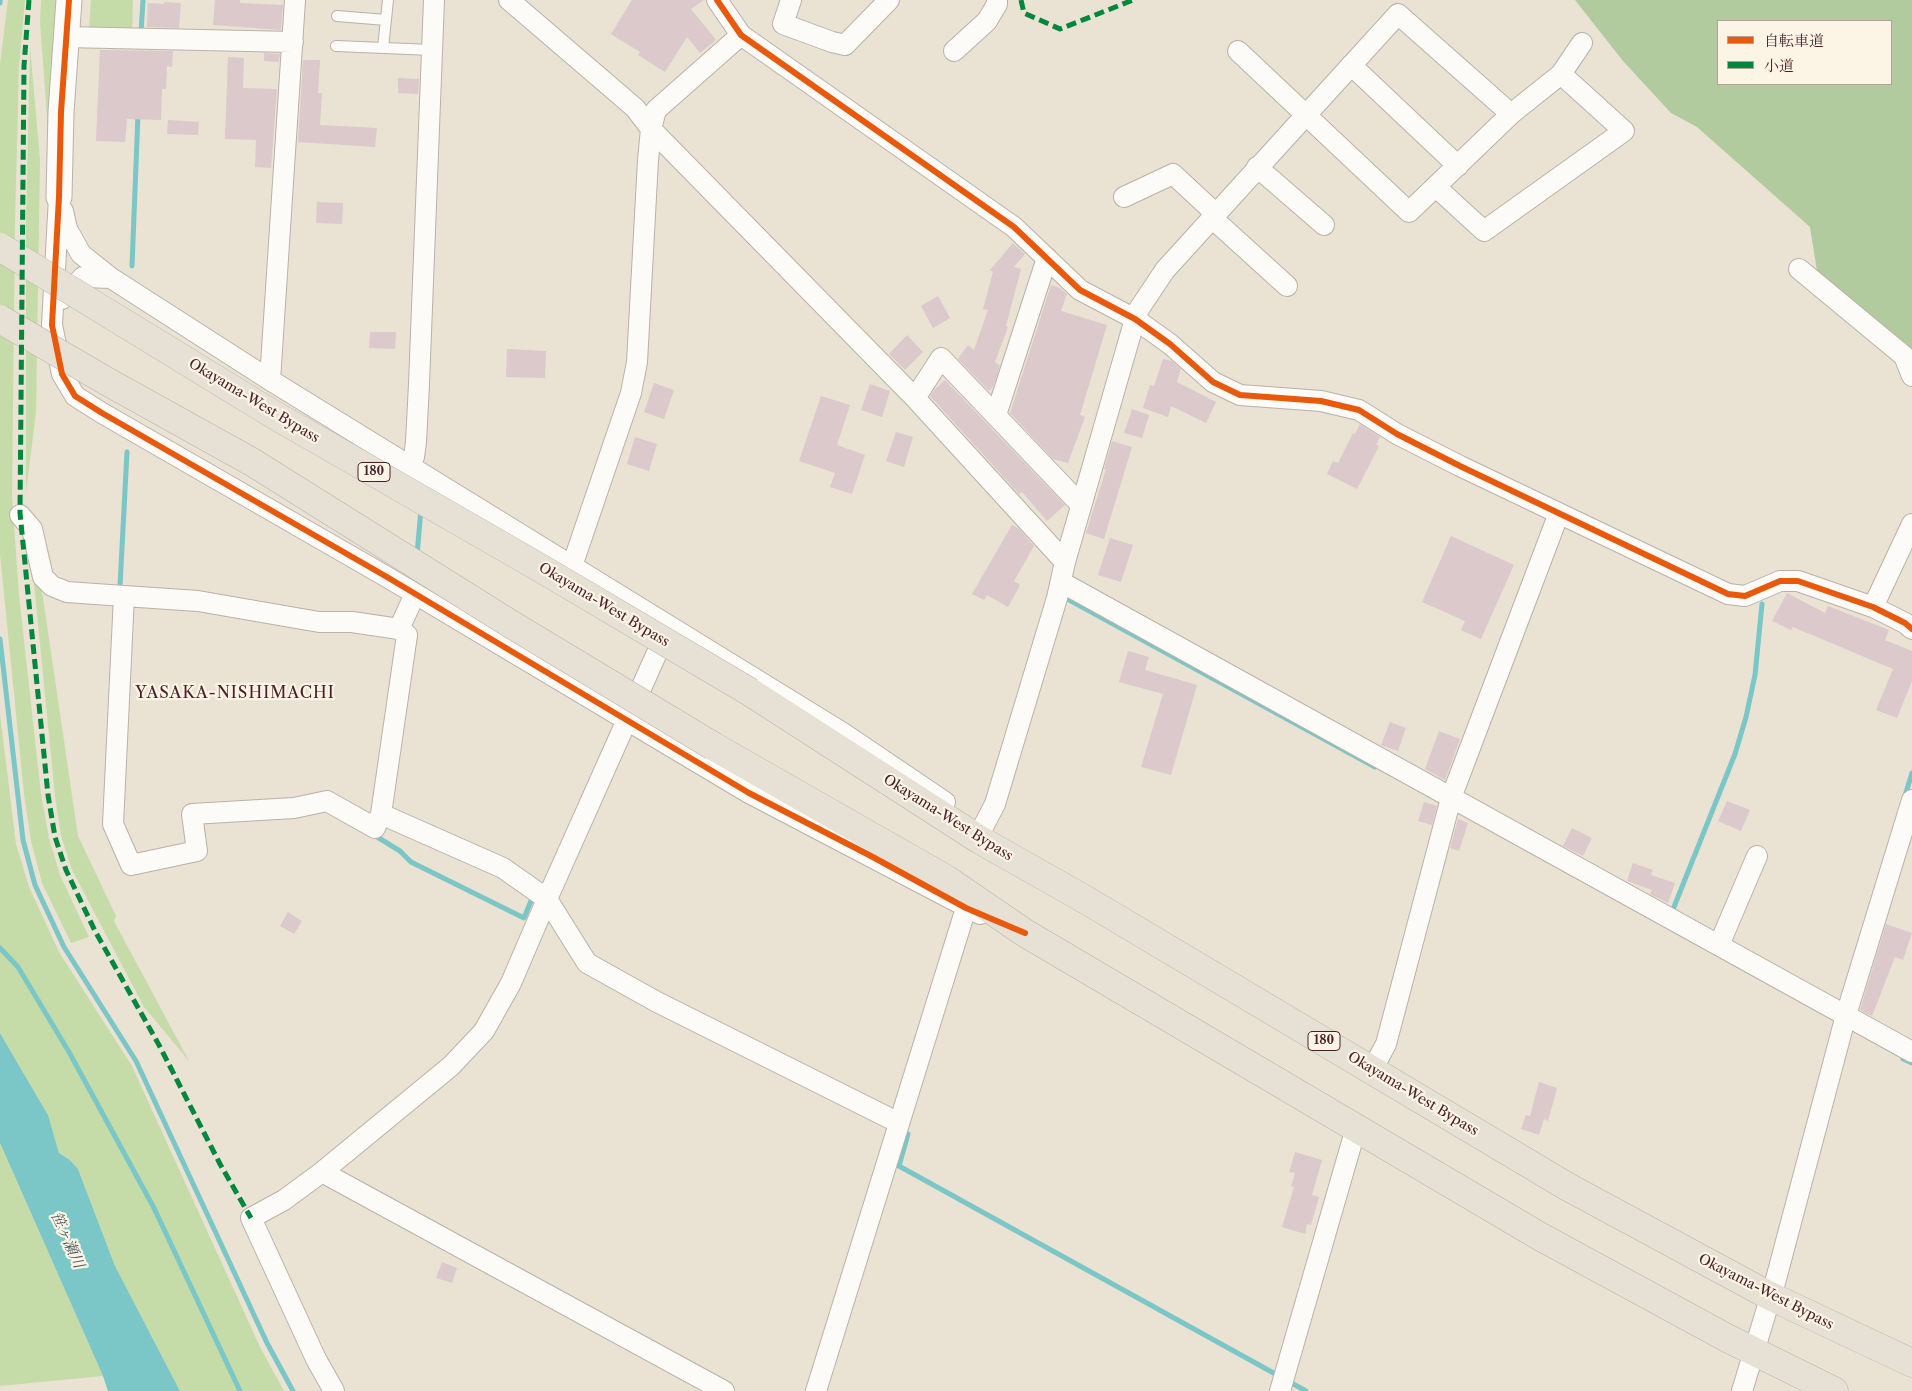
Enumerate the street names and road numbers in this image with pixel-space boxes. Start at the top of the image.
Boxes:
street label: Okayama-West Bypass [186,355,322,447]
road number: 180 [358,462,390,482]
street label: Okayama-West Bypass [536,559,672,651]
street label: Okayama-West Bypass [880,771,1016,865]
road number: 180 [1308,1032,1340,1050]
street label: Okayama-West Bypass [1345,1048,1481,1140]
street label: Okayama-West Bypass [1696,1251,1836,1333]

